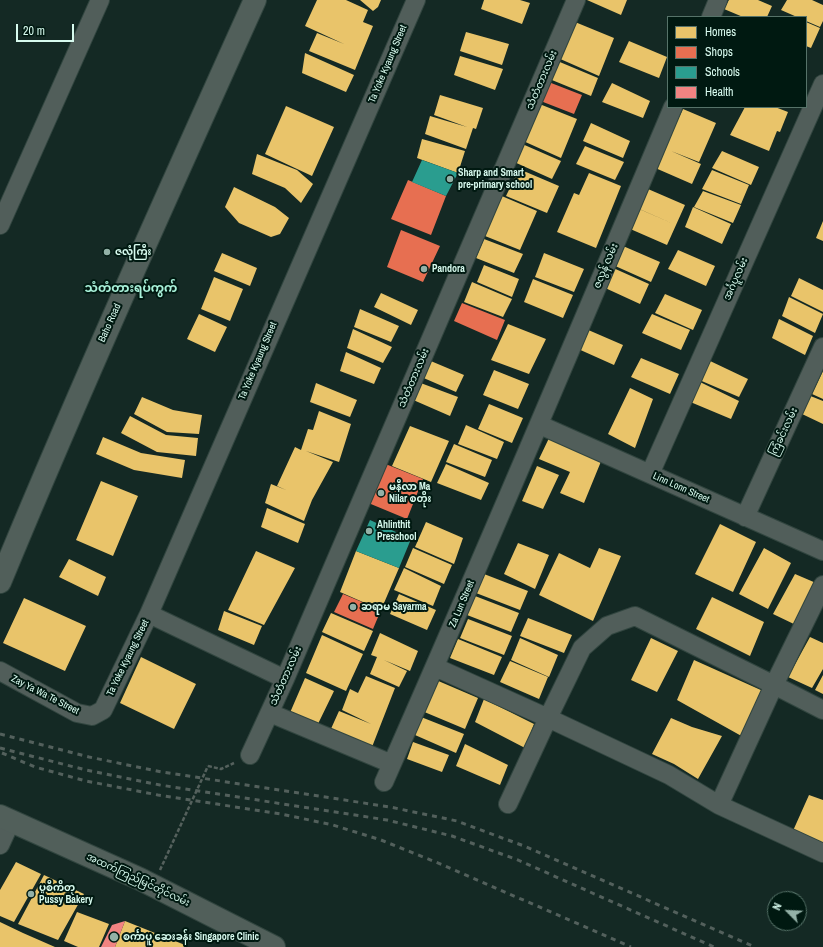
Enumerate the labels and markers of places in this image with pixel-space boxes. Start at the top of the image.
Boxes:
place label: Sharp and Smart pre-primary school [458,167,532,190]
marker: Sharp and Smart pre-primary school [445,174,455,184]
place label: ဇလုံကြီး [115,246,151,258]
marker: ဇလုံကြီး [102,247,112,257]
place label: Pandora [432,263,465,275]
marker: Pandora [419,264,429,274]
place label: မနီလာ Ma Nilar စတိုး [389,481,431,504]
marker: မနီလာ Ma Nilar စတိုး [376,488,386,498]
place label: Ahlinthit Preschool [377,519,417,542]
marker: Ahlinthit Preschool [364,526,374,536]
place label: ဆရာမ Sayarma [361,601,427,613]
marker: ဆရာမ Sayarma [348,602,358,612]
place label: ပူစီကိတ္ Pussy Bakery [39,882,93,906]
marker: ပူစီကိတ္ Pussy Bakery [26,889,36,899]
marker: စင်္ကာပူ ဆေးခန်း Singapore Clinic [108,931,120,943]
place label: စင်္ကာပူ ဆေးခန်း Singapore Clinic [123,931,259,943]

